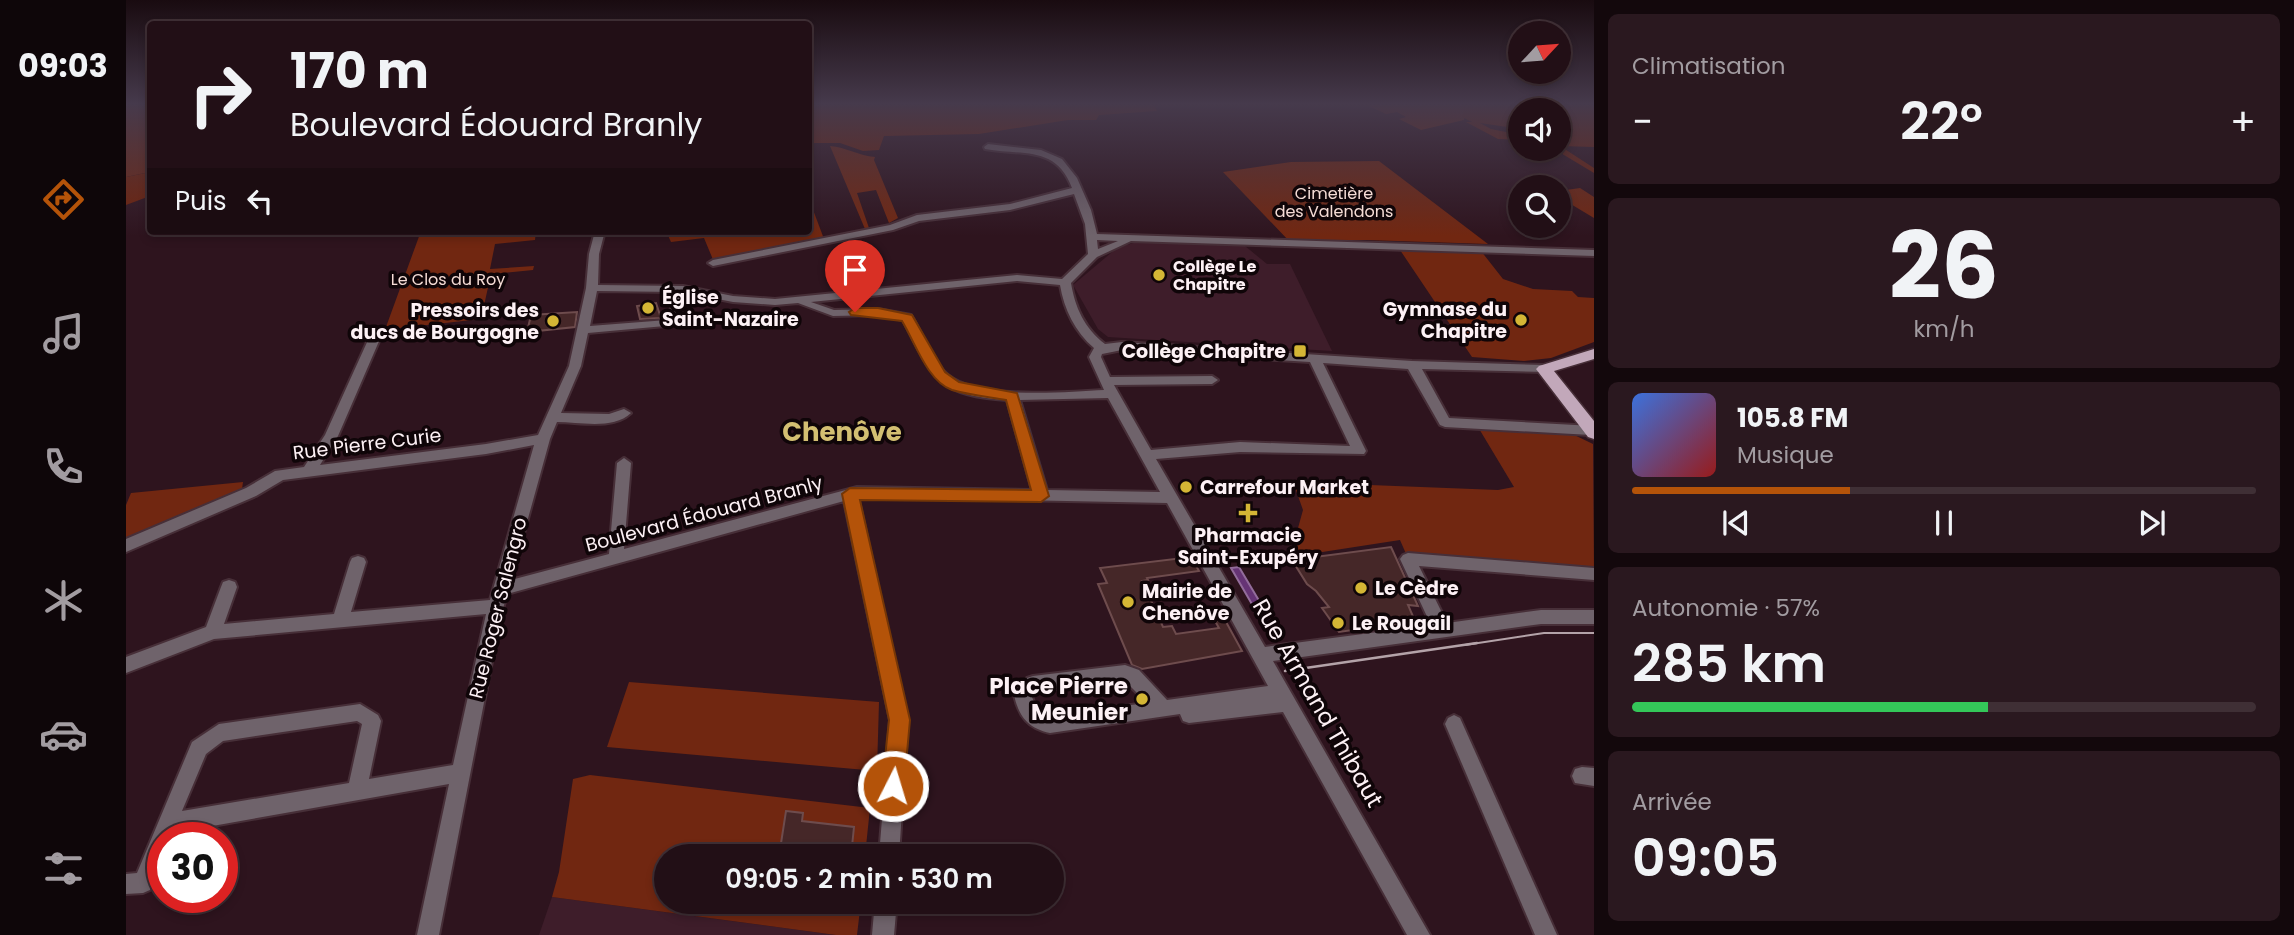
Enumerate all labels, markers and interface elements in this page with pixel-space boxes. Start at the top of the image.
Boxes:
north arrow [1508,21,1572,84]
map controls [1508,21,1571,238]
text: 170 m [290,37,429,105]
text: 09:03 [18,43,108,88]
icon: right [175,49,266,140]
text: Climatisation [1632,50,1785,82]
text: 22° [1900,85,1983,158]
text: − [1632,95,1653,148]
text: + [2230,95,2256,148]
button: sound [1508,98,1571,161]
text: Boulevard Édouard Branly [290,102,702,147]
icon: directions [39,175,88,224]
button: search [1508,175,1571,238]
icon: left [241,182,279,220]
park label: Cimetière des Valendons [1275,182,1393,223]
text: Puis [175,183,227,219]
text: 26 [1889,202,1999,330]
pin [825,240,885,312]
icon: arrive [836,251,874,289]
place label: Collège Le Chapitre [1173,255,1256,296]
marker: Collège Le Chapitre [1151,267,1167,283]
park label: Le Clos du Roy [391,268,505,291]
place label: Église Saint-Nazaire [662,284,799,333]
place label: Gymnase du Chapitre [1383,296,1507,345]
place label: Pressoirs des ducs de Bourgogne [351,297,539,346]
marker: Église Saint-Nazaire [640,300,656,316]
icon: music [39,309,88,358]
marker: Gymnase du Chapitre [1513,312,1529,328]
marker: Pressoirs des ducs de Bourgogne [545,313,561,329]
text: km/h [1913,313,1975,345]
place label: Collège Chapitre [1122,338,1286,365]
marker: Collège Chapitre [1292,343,1308,359]
text: 105.8 FM [1737,400,1848,436]
district label: Chenôve [782,414,902,450]
street label: Rue Pierre Curie [291,421,443,467]
text: Musique [1737,439,1834,471]
icon: phone [39,442,88,491]
street label: Boulevard Édouard Branly [582,469,826,559]
place label: Carrefour Market [1200,474,1369,501]
marker: Carrefour Market [1178,479,1194,495]
icon: previous [1717,504,1755,542]
icon: pause [1925,504,1963,542]
icon: next [2133,504,2171,542]
marker: Pharmacie Saint-Exupéry [1240,505,1256,521]
street label: Rue Roger Salengro [462,515,534,701]
place label: Pharmacie Saint-Exupéry [1178,522,1319,571]
place label: Le Cèdre [1375,575,1459,602]
icon: climate [39,576,88,625]
place label: Mairie de Chenôve [1142,578,1232,627]
marker: Le Cèdre [1353,580,1369,596]
text: Autonomie · 57% [1632,592,1820,624]
street label: Rue Armand Thibaut [1245,593,1391,813]
marker: Mairie de Chenôve [1120,594,1136,610]
place label: Le Rougail [1352,610,1451,637]
marker: Le Rougail [1330,615,1346,631]
text: 285 km [1632,627,1826,700]
place label: Place Pierre Meunier [989,670,1128,728]
marker: Place Pierre Meunier [1134,691,1150,707]
icon: car [39,710,88,759]
position arrow [856,749,930,823]
text: Arrivée [1632,786,1712,818]
text: 09:05 [1632,821,1779,894]
speed limit sign: 30 [147,822,238,913]
icon: filters [39,844,88,893]
text: 09:05 · 2 min · 530 m [725,861,993,897]

